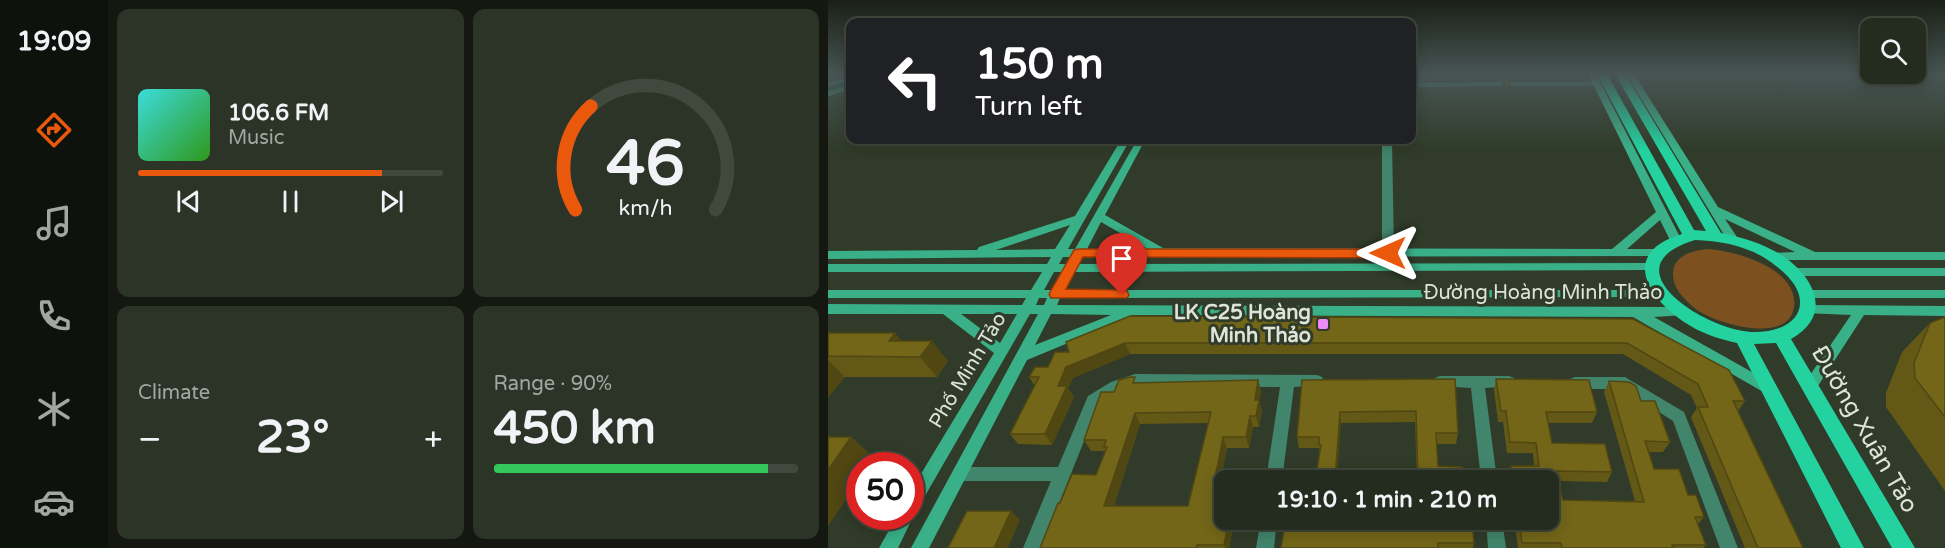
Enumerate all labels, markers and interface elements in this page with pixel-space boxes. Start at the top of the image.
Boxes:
map controls [1860,18,1926,84]
button: search [1860,18,1926,84]
text: 19:09 [17,25,91,58]
text: 150 m [975,39,1104,90]
icon: left [876,42,954,120]
text: Turn left [975,90,1082,123]
text: 106.6 FM [228,100,329,126]
icon: directions [33,109,75,151]
text: Music [228,126,284,150]
text: 46 [607,127,685,202]
icon: previous [172,185,205,218]
icon: pause [274,185,307,218]
icon: next [375,185,408,218]
text: km/h [619,196,673,222]
icon: music [33,202,75,244]
position arrow [1356,221,1420,285]
pin [1096,233,1147,295]
icon: arrive [1105,242,1138,275]
street label: Đường Hoàng Minh Thảo [1423,281,1663,305]
icon: phone [33,295,75,337]
place label: LK C25 Hoàng Minh Thảo [1174,301,1311,348]
street label: Phố Minh Tảo [924,308,1012,433]
marker: LK C25 Hoàng Minh Thảo [1316,317,1330,331]
street label: Đường Xuân Tảo [1805,340,1924,518]
text: Range · 90% [494,372,612,396]
text: Climate [138,381,210,405]
icon: climate [33,388,75,430]
text: 450 km [494,402,656,456]
text: 23° [256,411,329,465]
text: − [138,420,162,459]
text: + [424,420,442,459]
speed limit sign: 50 [846,452,924,530]
icon: car [33,481,75,523]
text: 19:10 · 1 min · 210 m [1276,487,1497,513]

